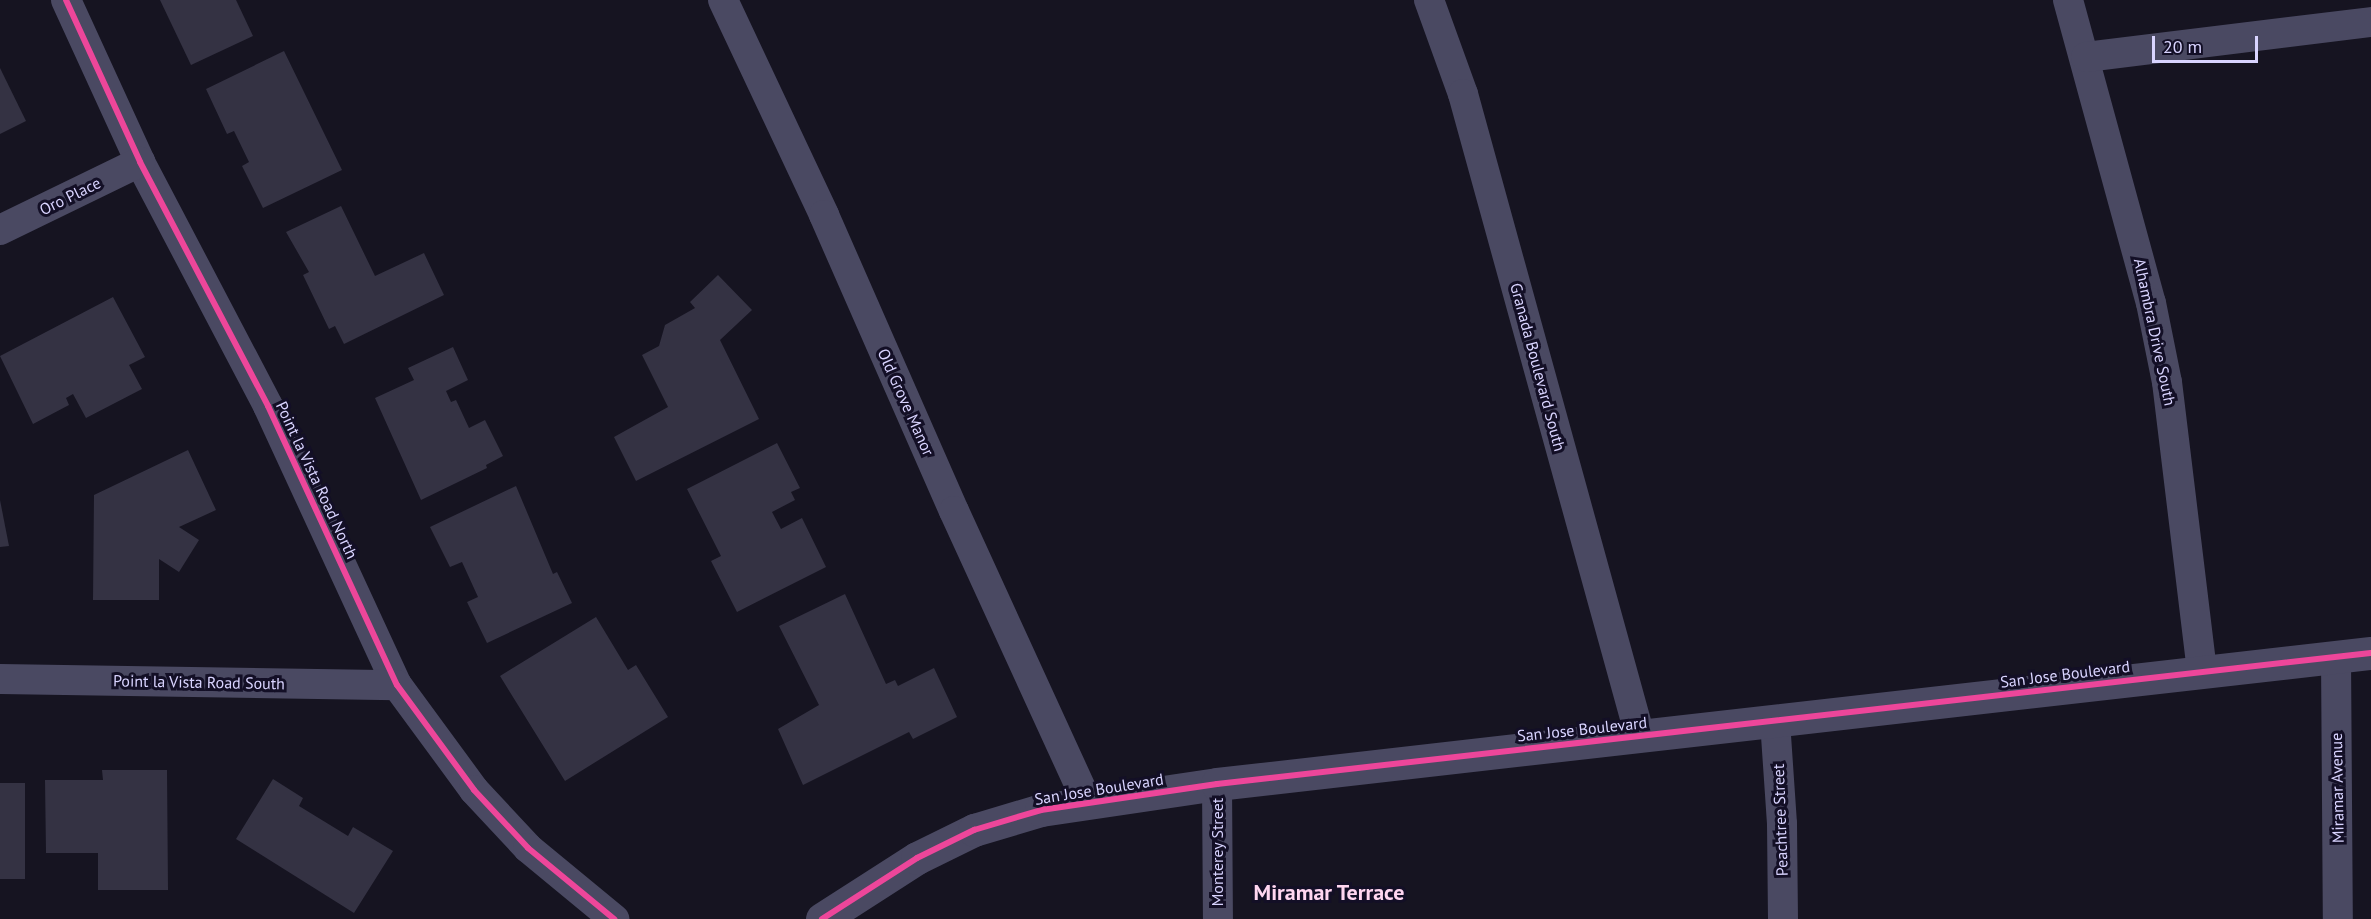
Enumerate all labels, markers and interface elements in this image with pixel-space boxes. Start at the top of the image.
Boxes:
scale bar [2155,24,2262,62]
text: 20 m [2163,35,2202,58]
street label: Oro Place [36,173,104,219]
street label: Alhambra Drive South [2130,257,2180,407]
street label: Granada Boulevard South [1506,281,1570,453]
street label: Old Grove Manor [874,345,938,459]
street label: Point la Vista Road North [272,398,362,562]
street label: San Jose Boulevard [1999,657,2131,691]
street label: Point la Vista Road South [113,671,285,693]
street label: San Jose Boulevard [1516,713,1648,745]
street label: Miramar Avenue [2326,732,2348,844]
street label: Peachtree Street [1768,763,1792,877]
street label: San Jose Boulevard [1033,769,1165,809]
street label: Monterey Street [1207,797,1227,907]
district label: Miramar Terrace [1253,880,1405,906]

